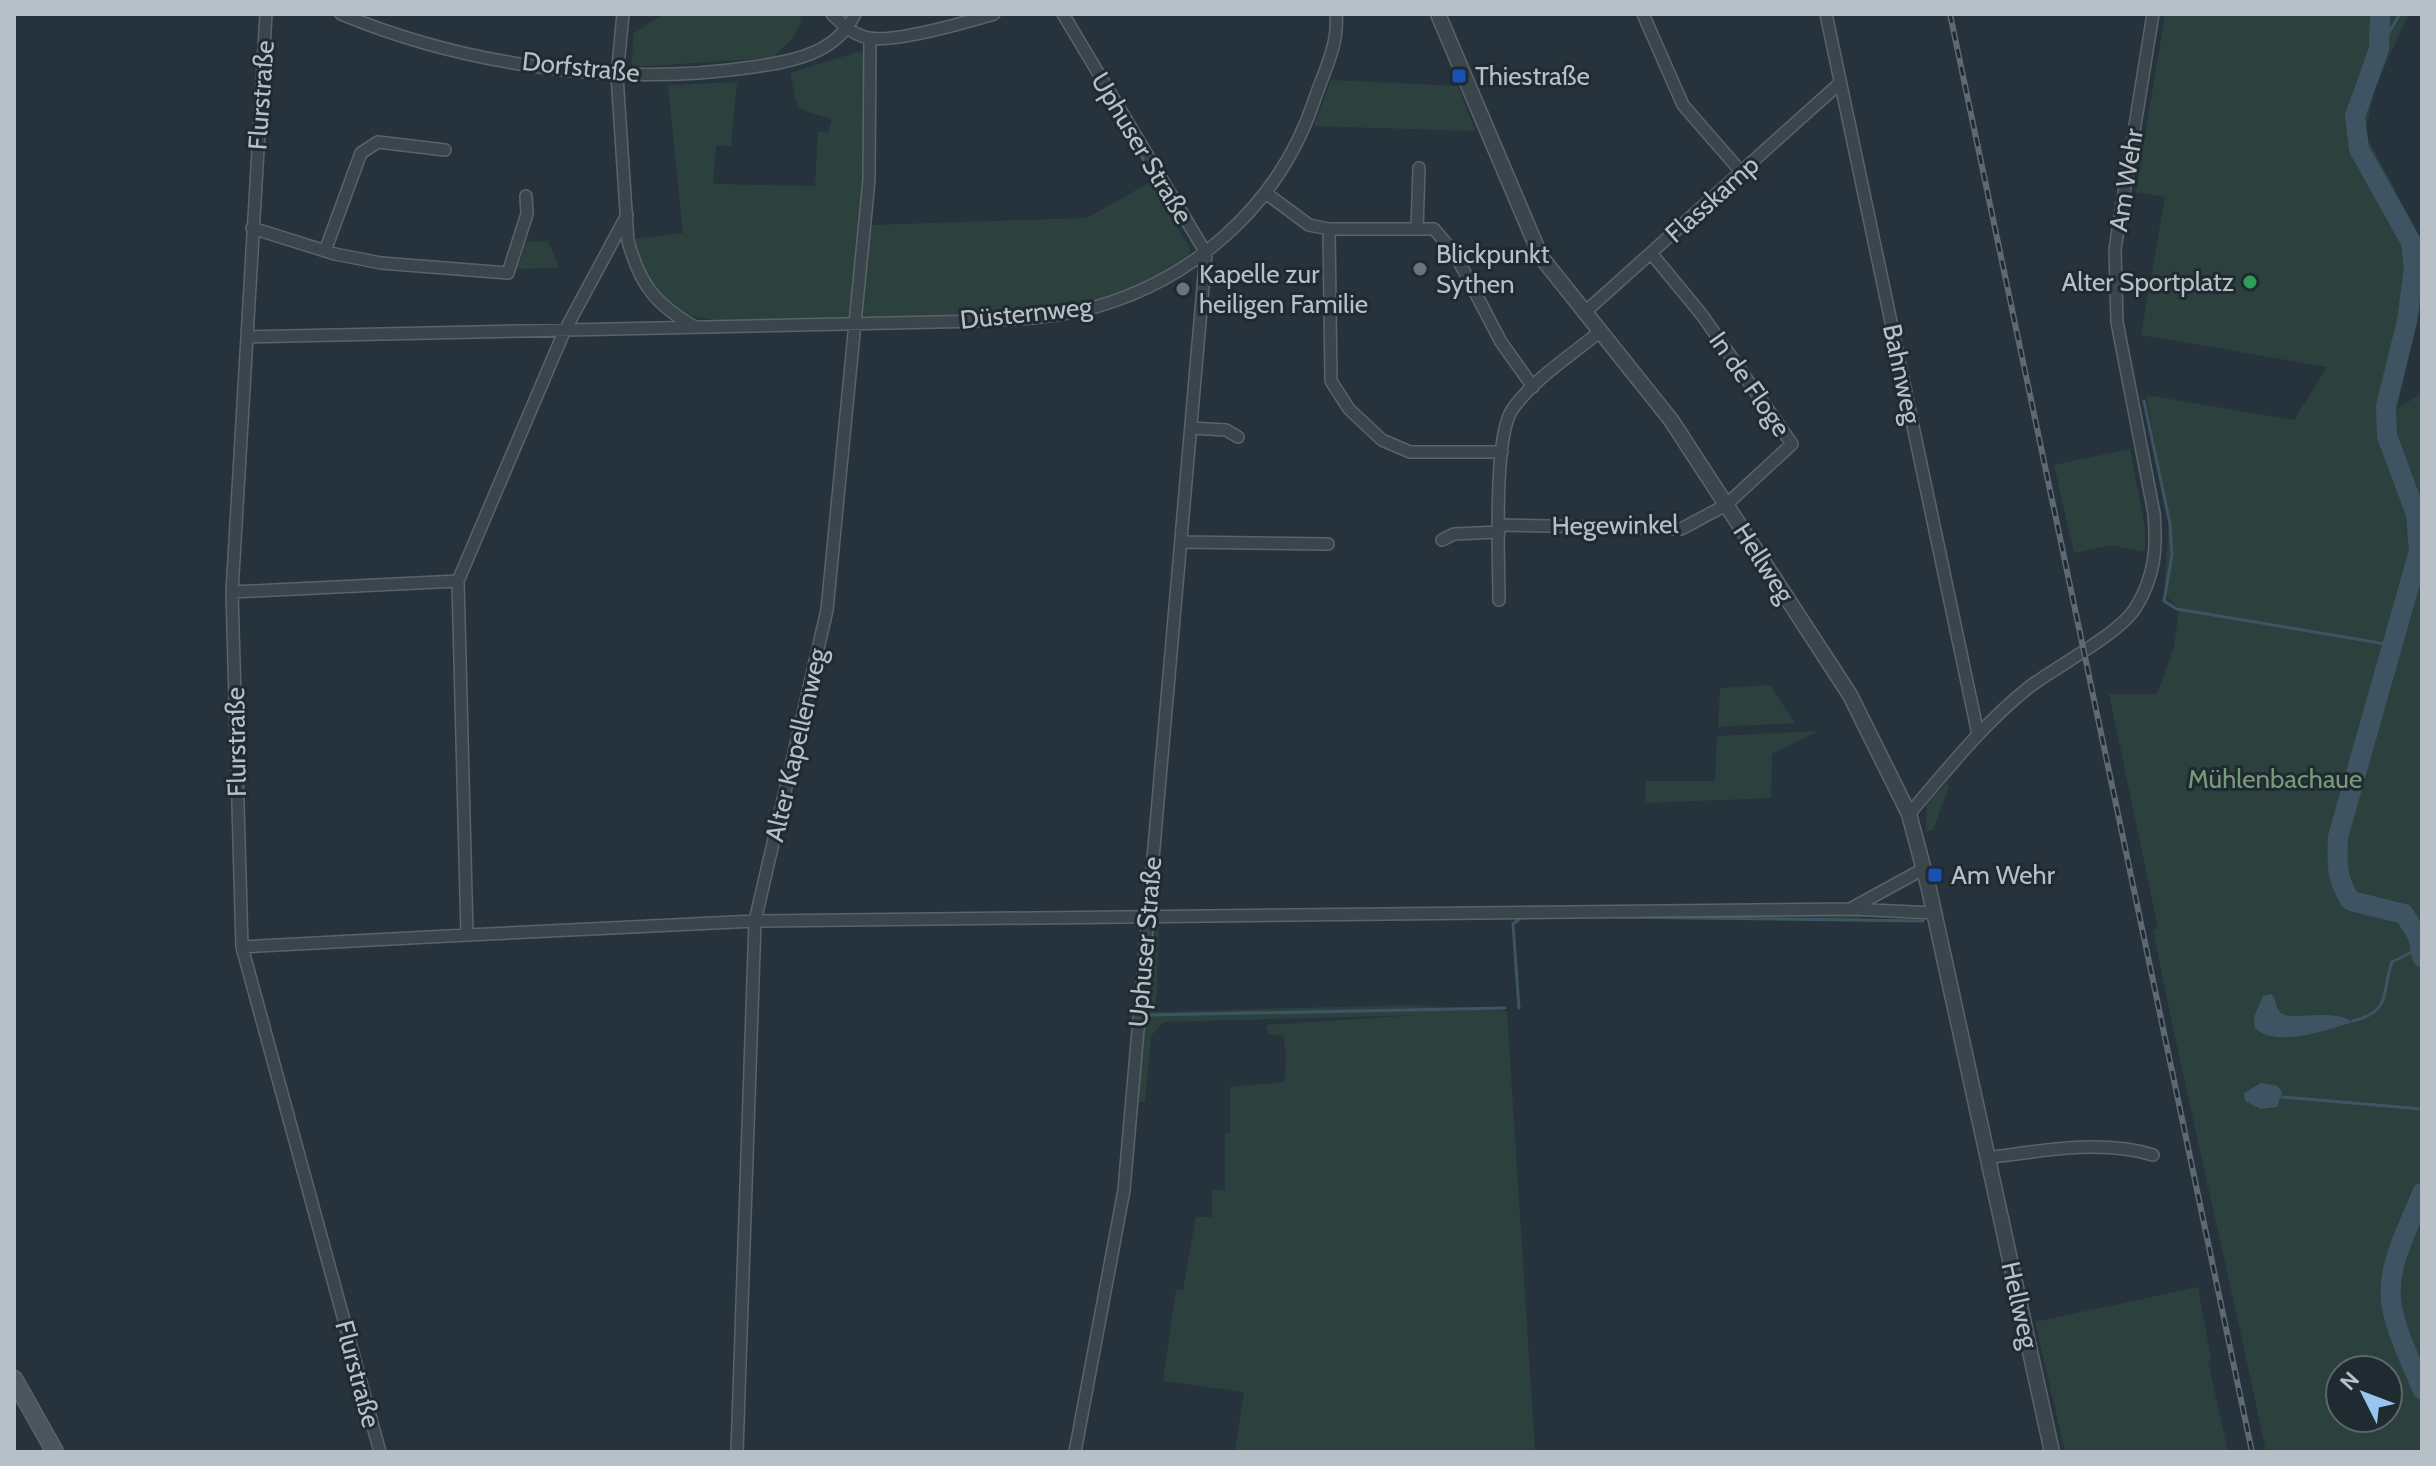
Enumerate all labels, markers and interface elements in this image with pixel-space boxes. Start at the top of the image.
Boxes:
street label: Flurstraße [241,39,281,151]
street label: Dorfstraße [521,45,641,89]
place label: Thiestraße [1475,60,1590,92]
street label: Uphuser Straße [1084,66,1200,230]
marker: Thiestraße [1450,67,1468,85]
street label: Am Wehr [2102,125,2150,234]
street label: Flasskamp [1659,149,1765,249]
place label: Blickpunkt Sythen [1436,238,1550,300]
place label: Kapelle zur heiligen Familie [1199,258,1368,320]
marker: Blickpunkt Sythen [1411,260,1429,278]
place label: Alter Sportplatz [2061,266,2234,298]
marker: Alter Sportplatz [2241,273,2259,291]
marker: Kapelle zur heiligen Familie [1174,280,1192,298]
street label: Düsternweg [958,290,1095,336]
street label: Bahnweg [1876,321,1928,428]
street label: In de Floge [1702,325,1798,443]
street label: Hegewinkel [1551,508,1679,542]
street label: Hellweg [1726,517,1802,610]
street label: Alter Kapellenweg [758,644,834,845]
street label: Flurstraße [219,687,253,797]
park label: Mühlenbachaue [2188,763,2362,795]
street label: Uphuser Straße [1122,855,1168,1029]
place label: Am Wehr [1951,859,2056,891]
marker: Am Wehr [1926,866,1944,884]
street label: Hellweg [1994,1258,2046,1353]
street label: Flurstraße [328,1317,388,1431]
north arrow [2324,1354,2404,1434]
text: N [2334,1366,2365,1396]

